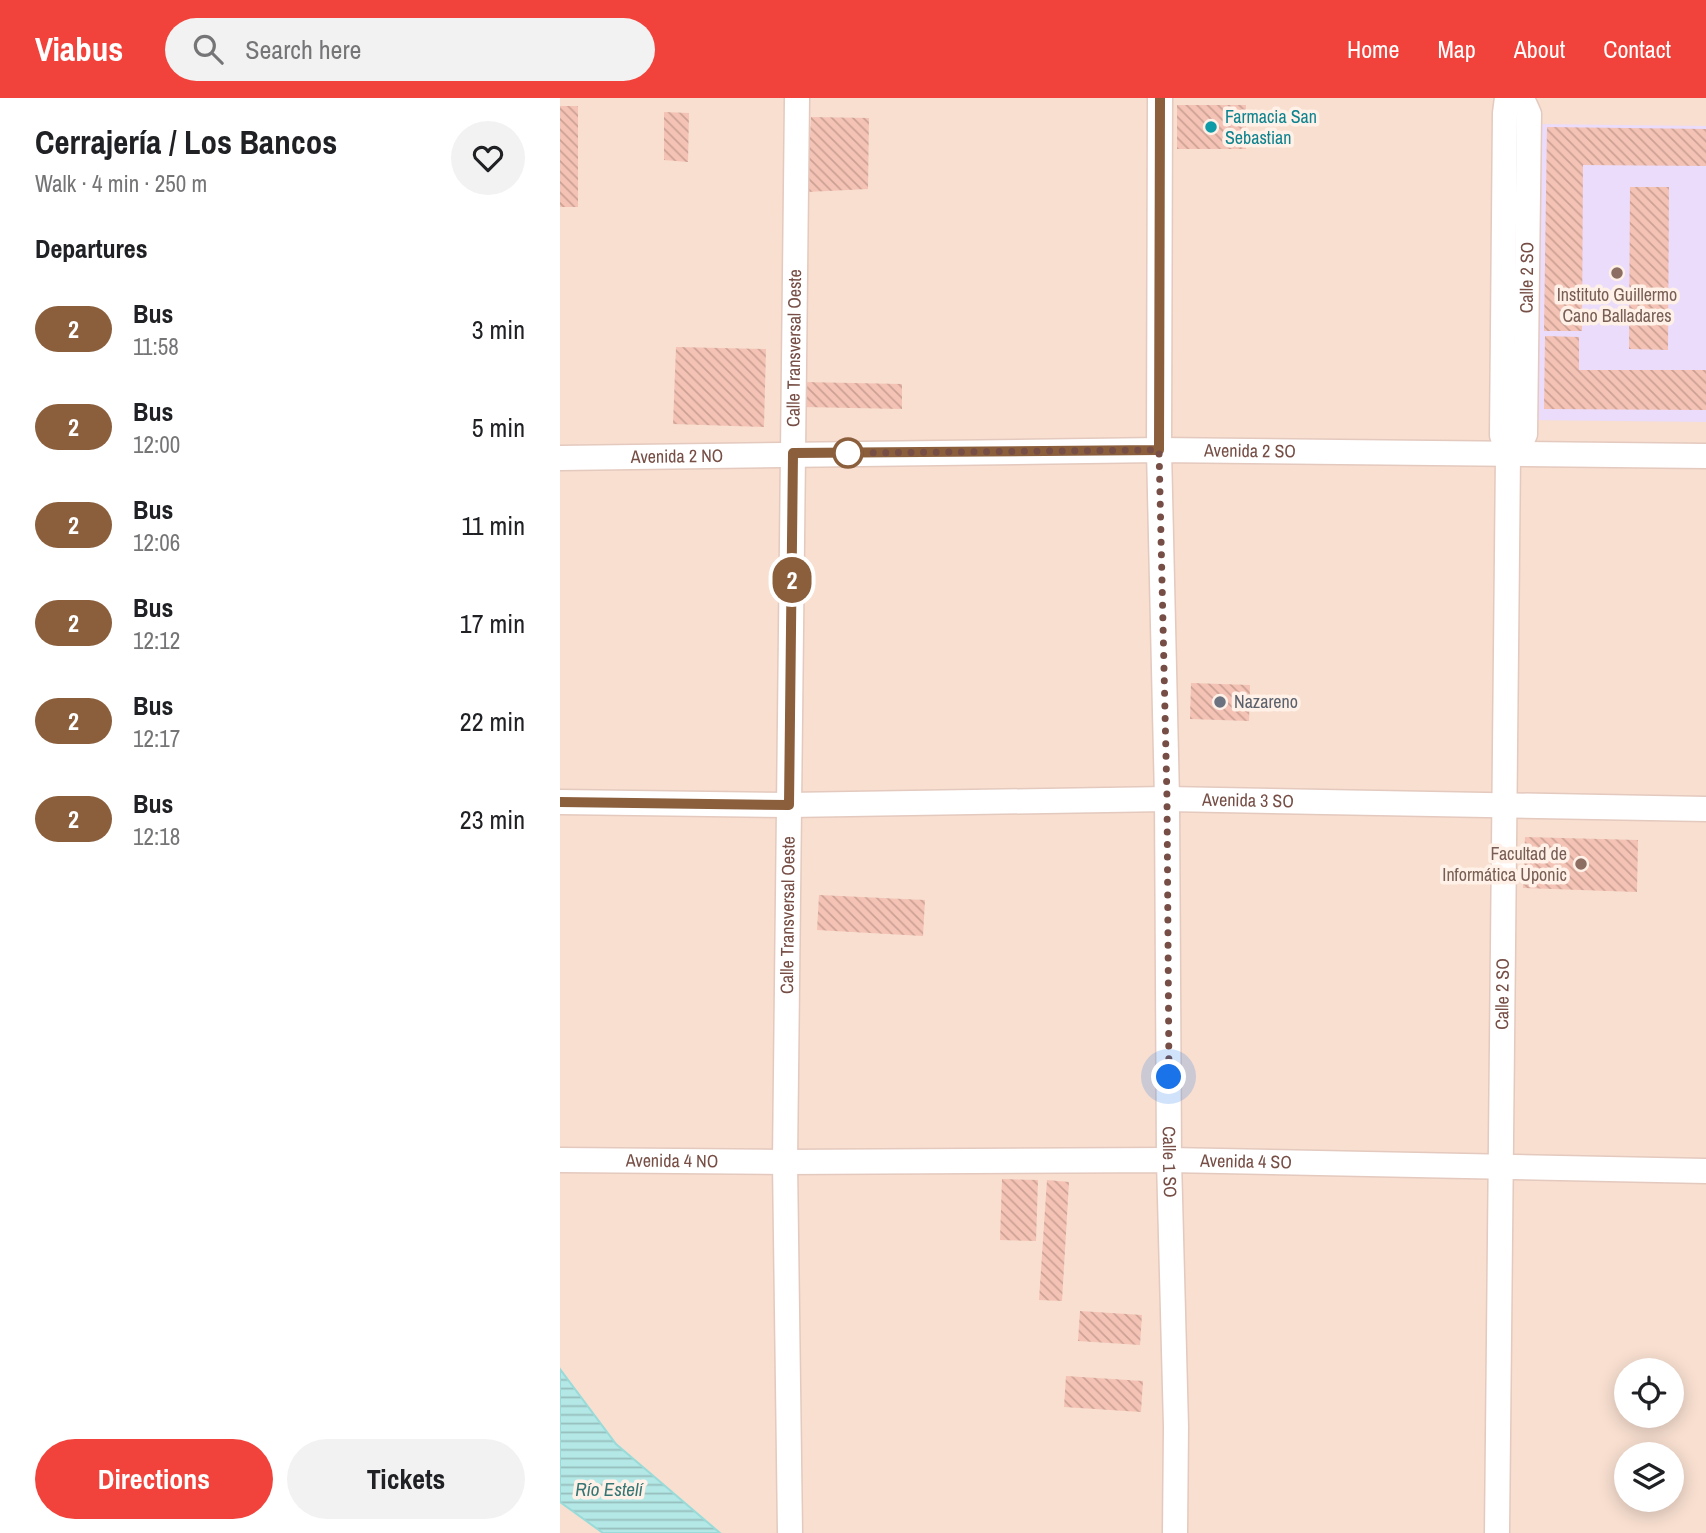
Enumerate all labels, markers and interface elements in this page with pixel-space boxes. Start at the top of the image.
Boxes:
search box [165,18,655,81]
text: Viabus [35,27,123,71]
icon: search [189,30,227,68]
text: Search here [245,32,361,67]
text: Home [1347,33,1399,65]
text: Map [1437,33,1476,65]
text: About [1514,33,1565,65]
text: Contact [1603,33,1671,65]
place label: Farmacia San Sebastian [1225,104,1317,150]
marker: Farmacia San Sebastian [1203,119,1219,135]
text: Cerrajería / Los Bancos [35,120,337,164]
button: heart [451,121,525,195]
text: Walk · 4 min · 250 m [35,168,207,199]
text: Departures [35,231,148,266]
street label: Calle 2 SO [1514,242,1539,313]
marker: Instituto Guillermo Cano Balladares [1609,265,1625,281]
street label: Calle Transversal Oeste [780,269,807,427]
place label: Instituto Guillermo Cano Balladares [1557,282,1677,328]
text: Bus [133,296,173,331]
text: 3 min [472,312,525,347]
text: 2 [68,313,79,345]
text: 11:58 [133,331,179,362]
text: Bus [133,394,173,429]
text: 5 min [472,410,525,445]
text: 2 [68,411,79,443]
text: 12:00 [133,429,180,460]
street label: Avenida 2 SO [1203,437,1296,464]
unlabelled marker [833,438,863,468]
street label: Avenida 2 NO [630,443,723,469]
text: Bus [133,492,173,527]
text: 11 min [461,508,525,543]
text: 2 [68,509,79,541]
text: 12:06 [133,527,180,558]
line badge: 2 [769,557,815,603]
text: 2 [787,564,797,596]
text: Bus [133,590,173,625]
text: 17 min [460,606,525,641]
text: 2 [68,607,79,639]
text: 12:12 [133,625,180,656]
text: Bus [133,688,173,723]
place label: Nazareno [1234,689,1298,714]
marker: Nazareno [1212,694,1228,710]
text: 22 min [460,704,525,739]
text: 2 [68,705,79,737]
text: 12:17 [133,723,180,754]
text: Bus [133,786,173,821]
street label: Avenida 3 SO [1201,787,1294,813]
text: 23 min [460,802,525,837]
text: 2 [68,803,79,835]
text: 12:18 [133,821,180,852]
street label: Calle Transversal Oeste [774,836,801,994]
place label: Facultad de Informática Uponic [1442,841,1567,887]
marker: Facultad de Informática Uponic [1573,856,1589,872]
street label: Calle 2 SO [1489,958,1515,1030]
your location [1151,1059,1186,1094]
street label: Calle 1 SO [1157,1126,1183,1198]
street label: Avenida 4 NO [625,1148,718,1173]
street label: Avenida 4 SO [1199,1148,1292,1175]
map controls [1614,1358,1684,1512]
button: locate [1614,1358,1684,1428]
button: Directions [35,1439,273,1519]
button: Tickets [287,1439,525,1519]
button: layers [1614,1442,1684,1512]
water label: Río Estelí [575,1476,644,1502]

